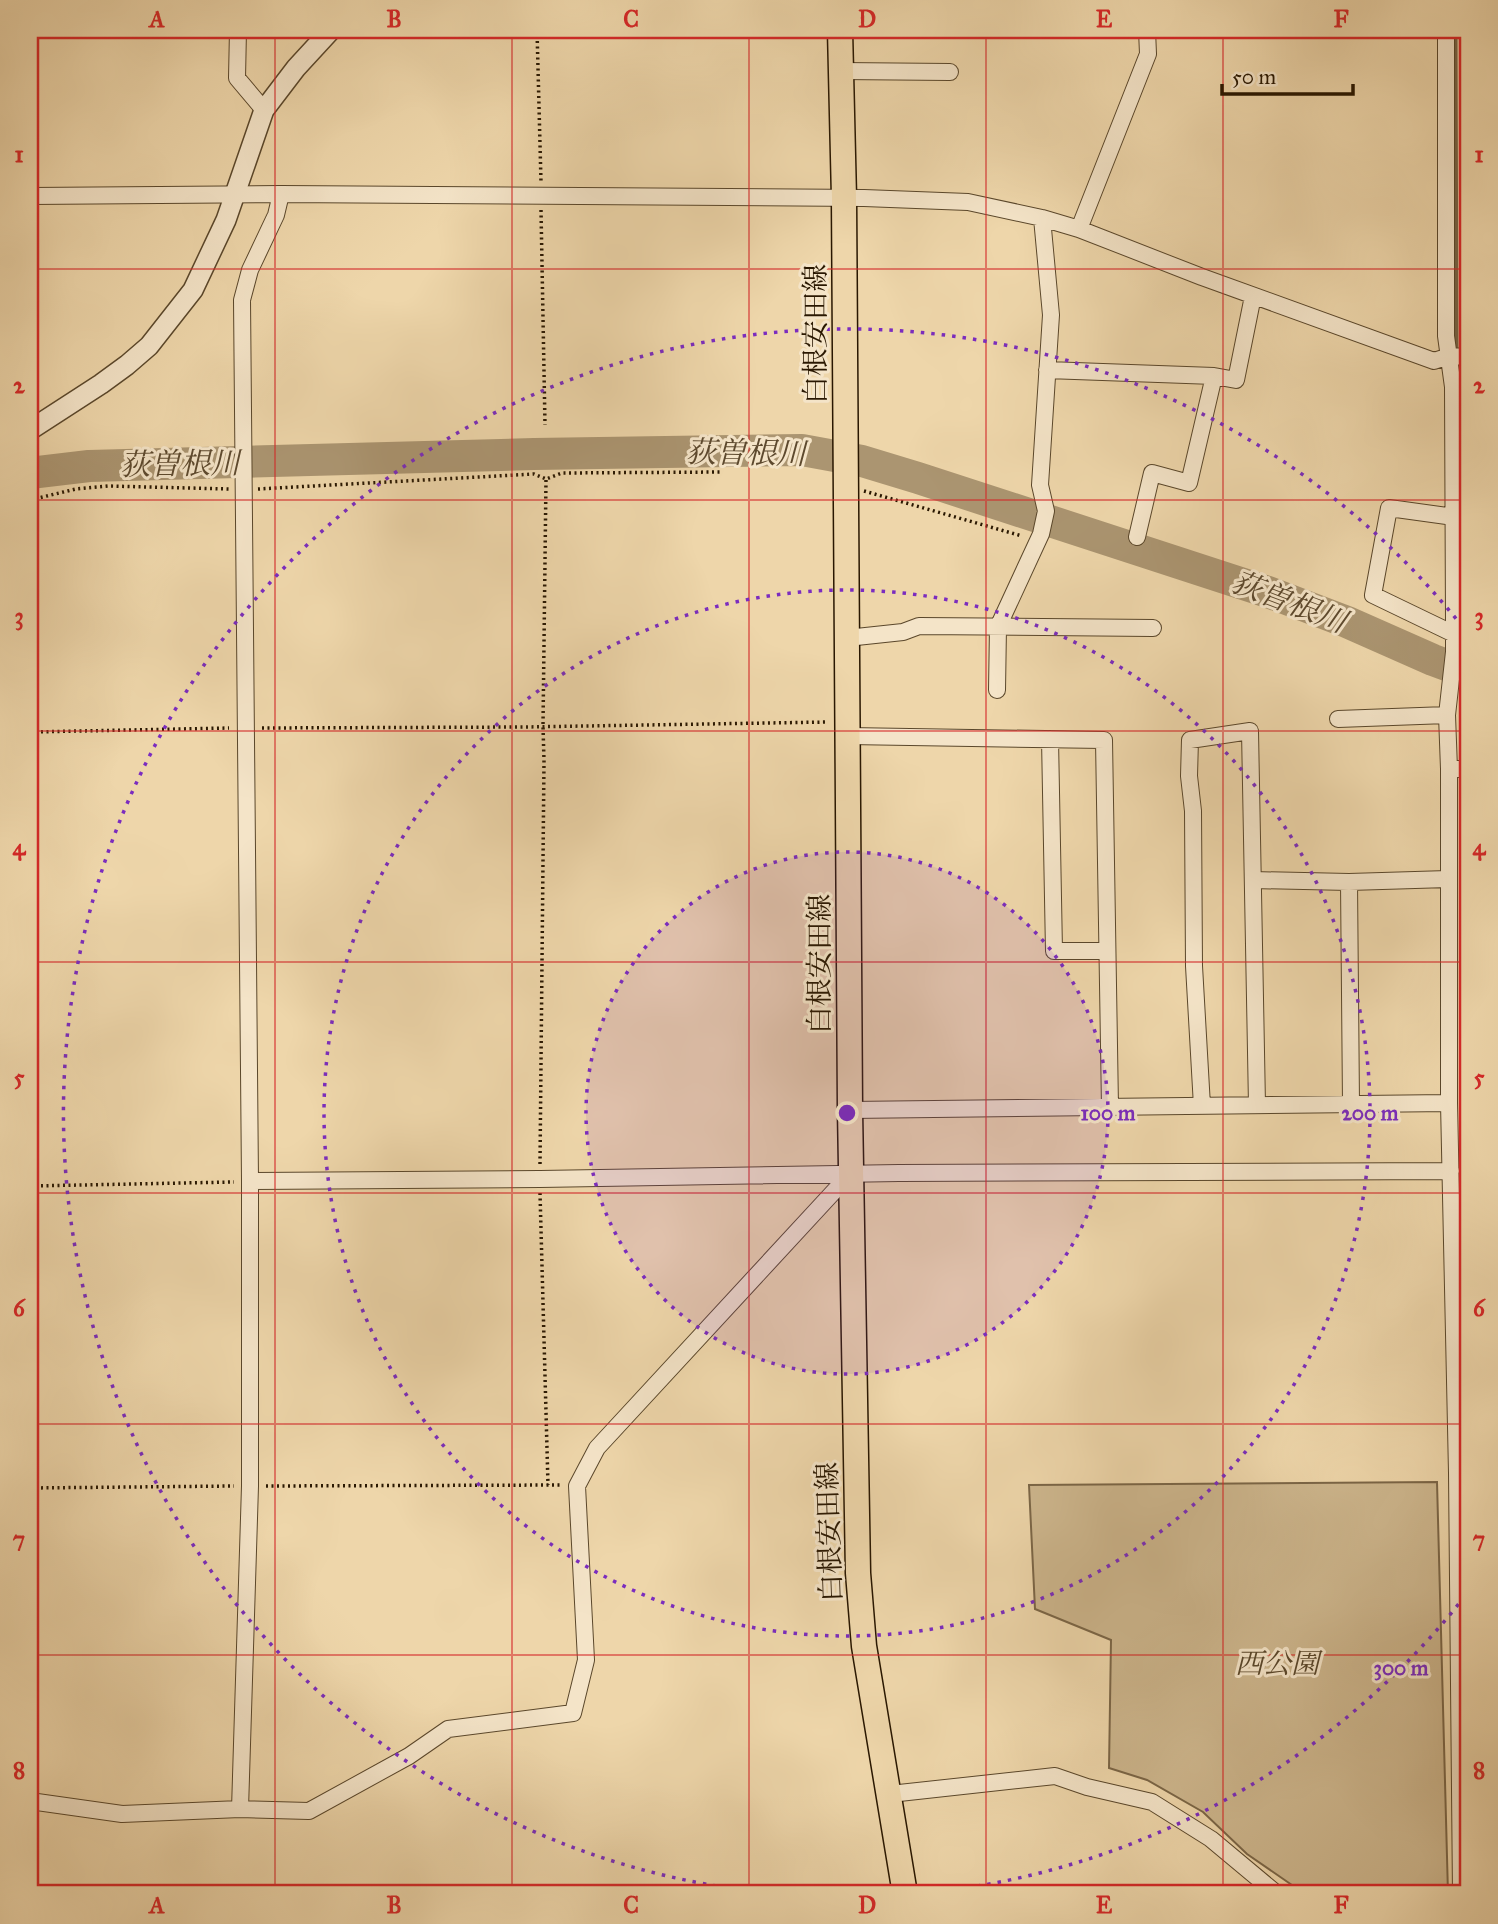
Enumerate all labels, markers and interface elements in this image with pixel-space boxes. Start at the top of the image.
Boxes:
text: A [147,5,165,33]
text: B [386,5,402,33]
text: C [623,5,639,33]
text: D [858,5,876,33]
text: E [1096,5,1113,33]
text: F [1333,5,1349,33]
scale bar [1222,52,1353,96]
text: 50 m [1232,64,1277,90]
text: 1 [14,140,24,168]
text: 1 [1474,140,1484,168]
street label: 白根安田線 [798,264,833,404]
text: 2 [13,371,25,399]
text: 2 [1473,371,1485,399]
water label: 荻曽根川 [686,434,809,472]
water label: 荻曽根川 [120,445,243,483]
water label: 荻曽根川 [1227,564,1354,641]
text: 3 [14,602,24,631]
text: 3 [1474,602,1484,631]
text: 4 [13,833,27,861]
text: 4 [1473,833,1487,861]
street label: 白根安田線 [802,894,837,1034]
text: 5 [14,1063,25,1091]
text: 5 [1474,1063,1485,1091]
text: 100 m [1081,1100,1136,1126]
text: 200 m [1342,1100,1399,1126]
centre of rings [835,1101,859,1125]
text: 6 [13,1294,26,1322]
text: 6 [1473,1294,1486,1322]
street label: 白根安田線 [809,1461,849,1603]
text: 7 [13,1525,25,1553]
text: 7 [1473,1525,1485,1553]
park label: 西公園 [1235,1646,1323,1681]
text: 300 m [1373,1655,1429,1681]
text: 8 [13,1756,25,1784]
text: 8 [1473,1756,1485,1784]
text: A [147,1891,165,1919]
text: B [386,1891,402,1919]
text: C [623,1891,639,1919]
text: D [858,1891,876,1919]
text: E [1096,1891,1113,1919]
text: F [1333,1891,1349,1919]

